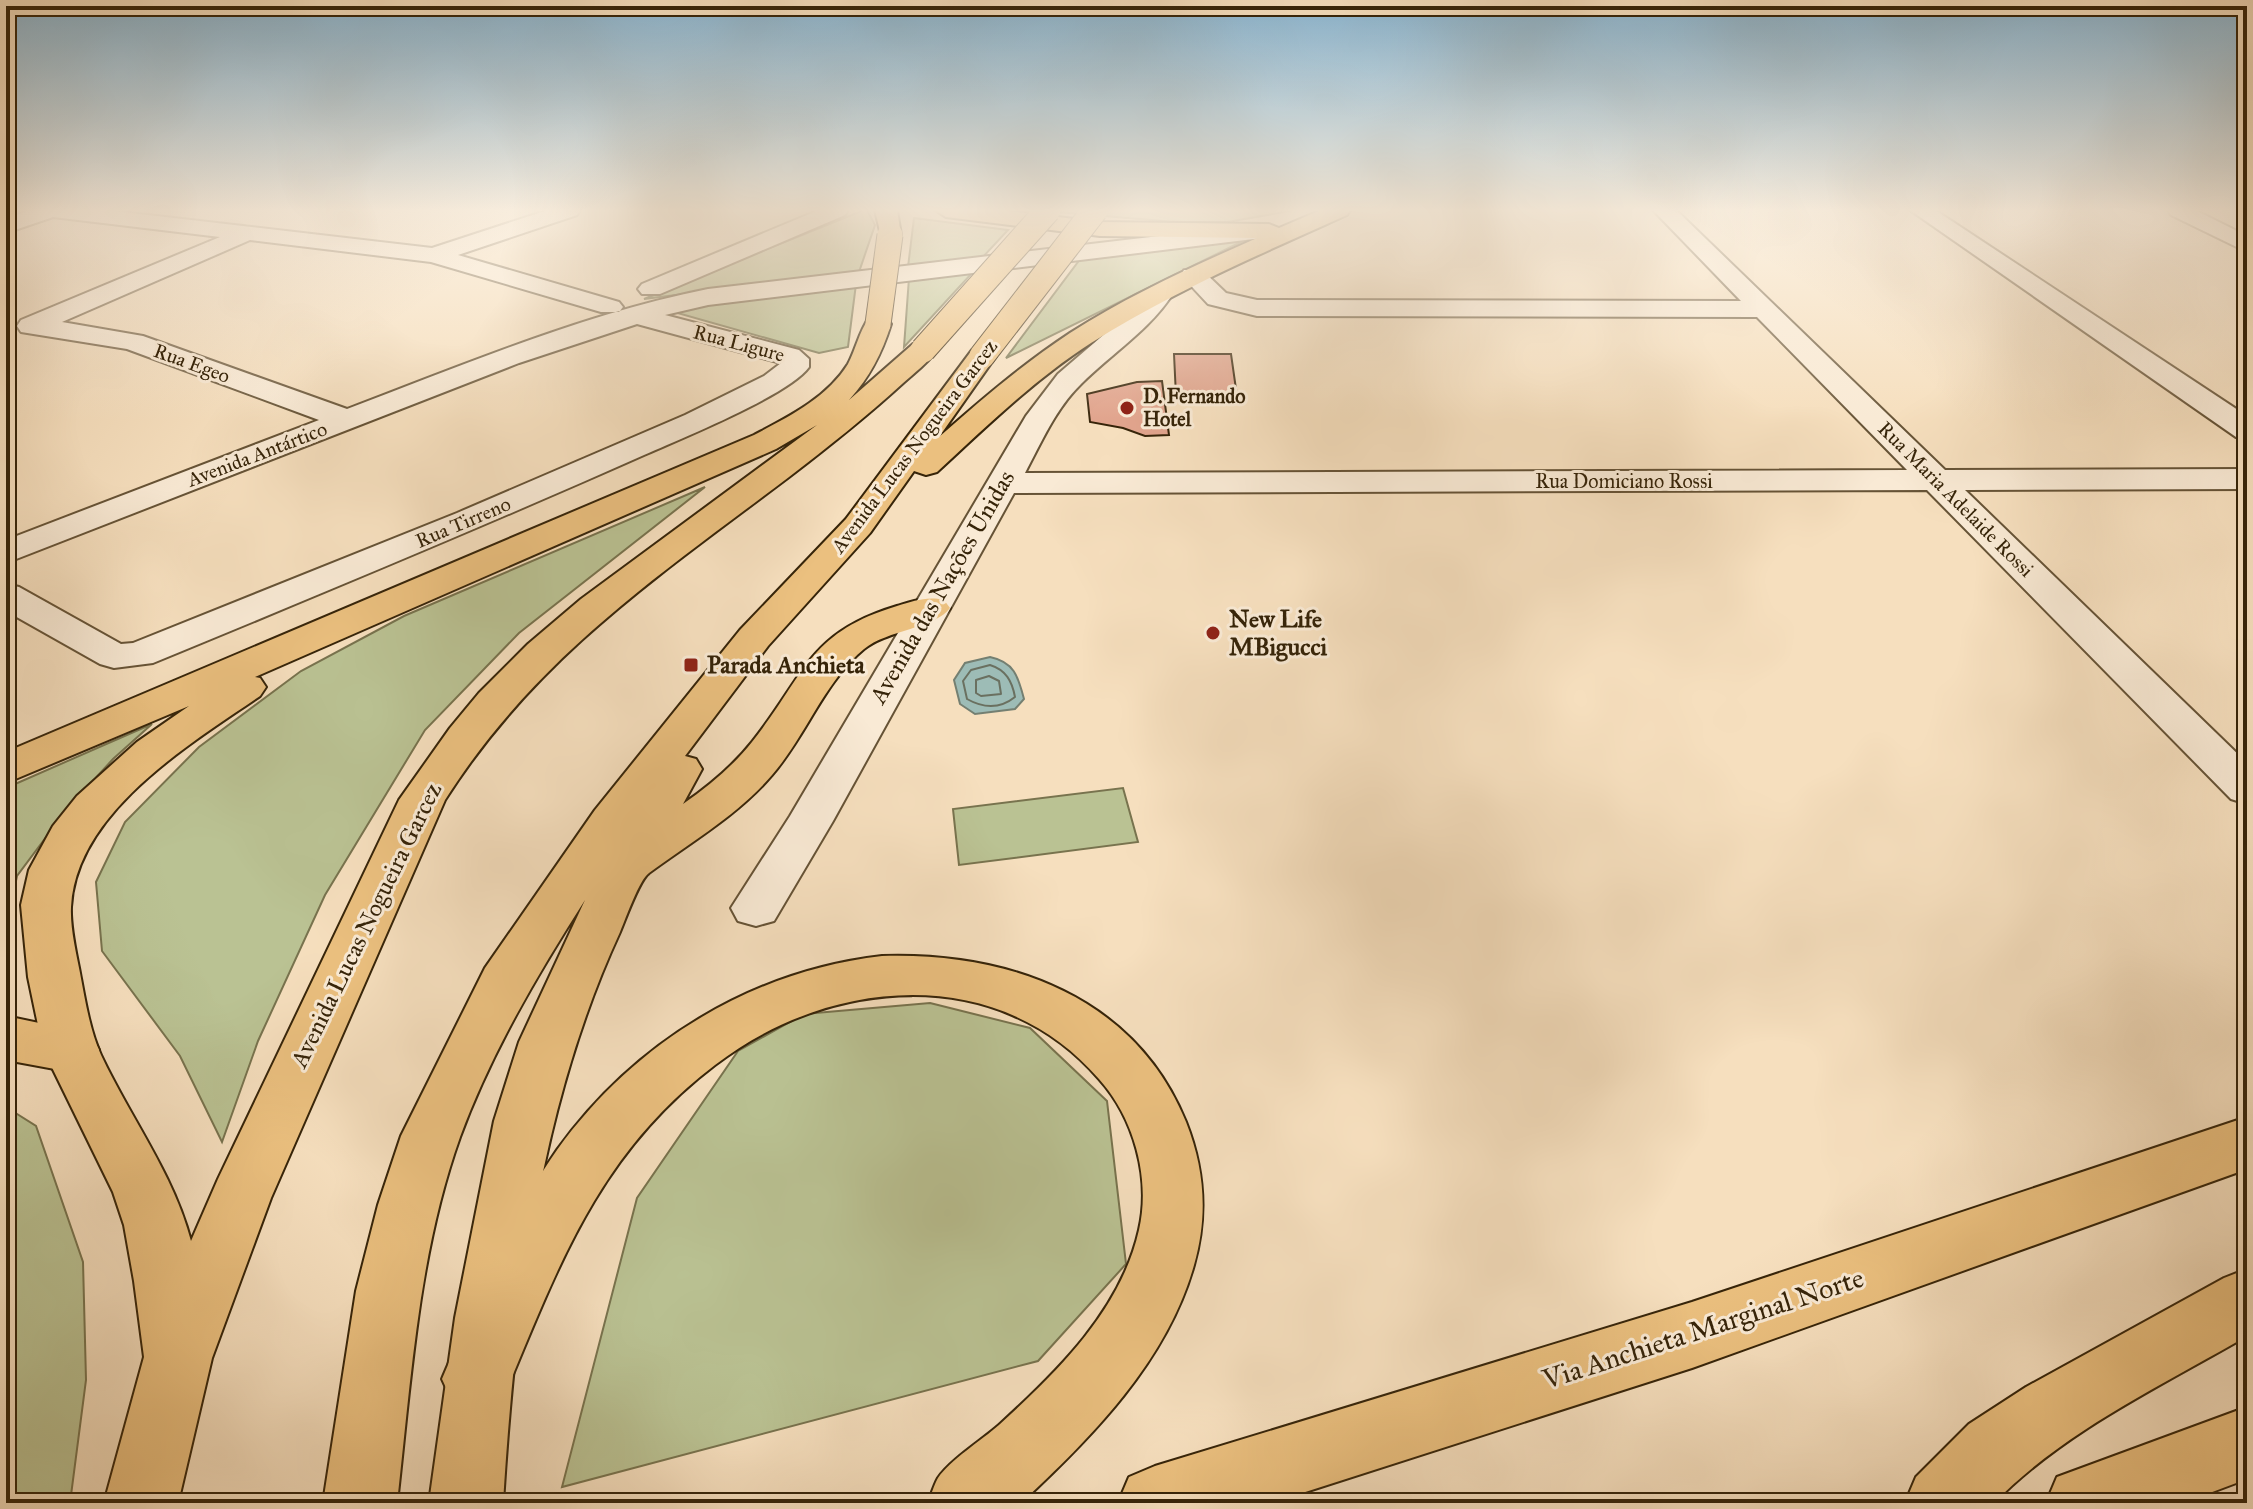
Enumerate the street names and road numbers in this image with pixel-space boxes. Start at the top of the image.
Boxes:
street label: Rua Ligure [690,319,787,368]
street label: Avenida Lucas Nogueira Garcez [825,335,1003,559]
street label: Rua Egeo [150,338,233,389]
street label: Avenida Antártico [183,416,330,492]
street label: Rua Maria Adelaide Rossi [1873,416,2039,582]
street label: Avenida das Nações Unidas [862,465,1021,710]
street label: Rua Domiciano Rossi [1535,469,1713,493]
street label: Rua Tirreno [412,491,514,553]
street label: Avenida Lucas Nogueira Garcez [283,778,448,1073]
street label: Via Anchieta Marginal Norte [1537,1260,1868,1397]

